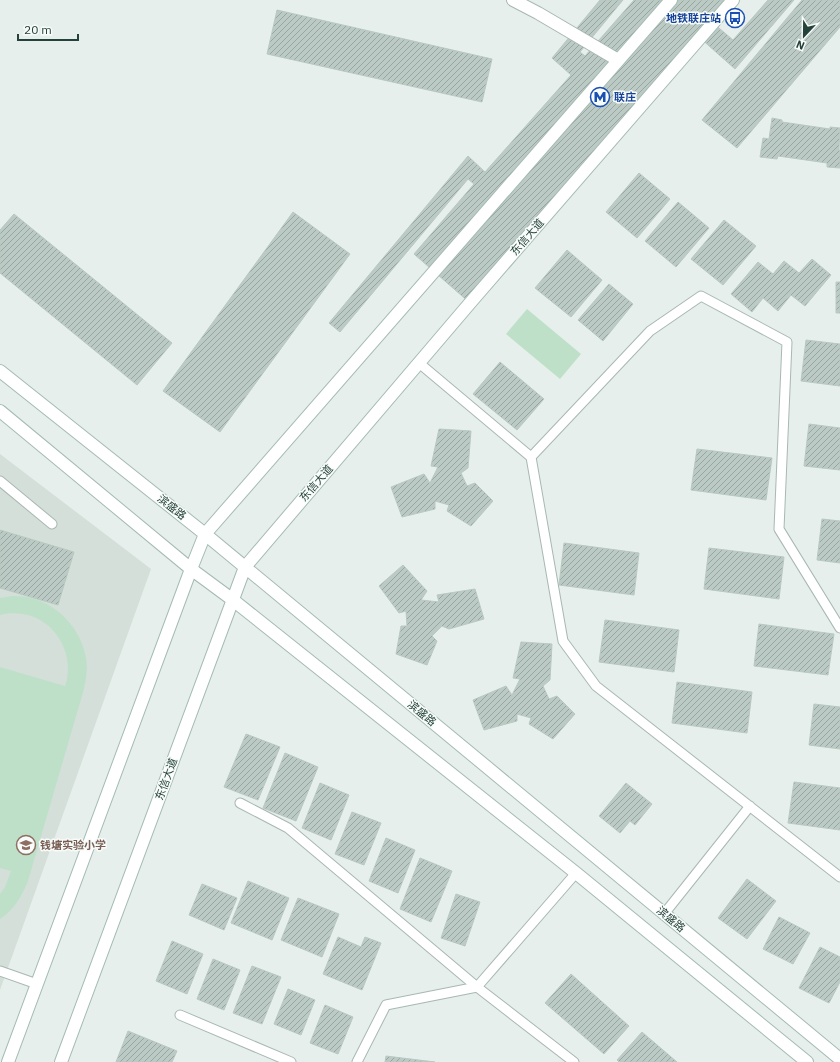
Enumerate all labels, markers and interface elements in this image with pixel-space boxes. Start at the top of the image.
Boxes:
bus stop icon: 地铁联庄站 [724,7,746,29]
place label: 地铁联庄站 [666,11,721,25]
scale bar [18,16,78,42]
north arrow [784,16,824,56]
text: 20 m [24,22,52,37]
text: N [794,37,807,53]
metro station icon: 联庄 [589,86,611,108]
place label: 联庄 [614,90,636,104]
street label: 东信大道 [507,216,547,258]
street label: 东信大道 [296,462,336,504]
street label: 滨盛路 [155,491,189,523]
street label: 滨盛路 [405,697,439,729]
street label: 东信大道 [152,756,180,802]
school or university icon: 钱塘实验小学 [15,834,37,856]
place label: 钱塘实验小学 [40,838,106,852]
street label: 滨盛路 [654,903,688,935]

